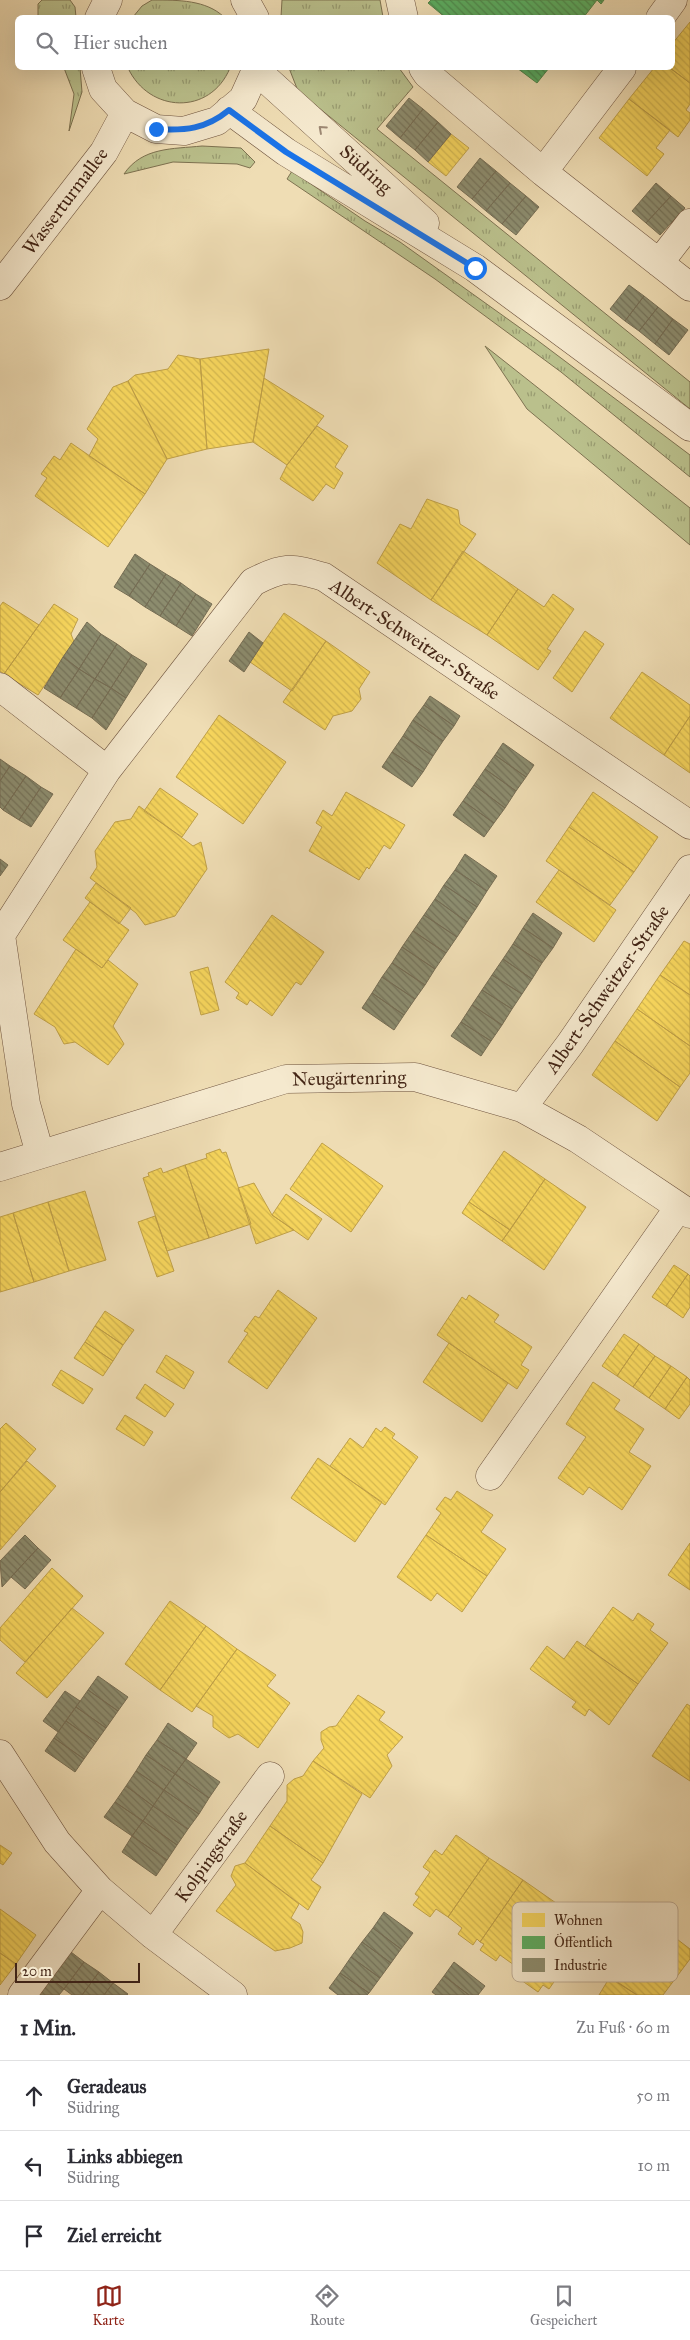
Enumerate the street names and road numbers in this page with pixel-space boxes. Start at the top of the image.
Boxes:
street label: Südring [335,140,397,199]
street label: Wasserturmallee [17,143,113,259]
street label: Albert-Schweitzer-Straße [325,573,505,705]
street label: Albert-Schweitzer-Straße [540,900,674,1078]
street label: Neugärtenring [292,1066,406,1091]
street label: Kolpingstraße [170,1805,253,1907]

